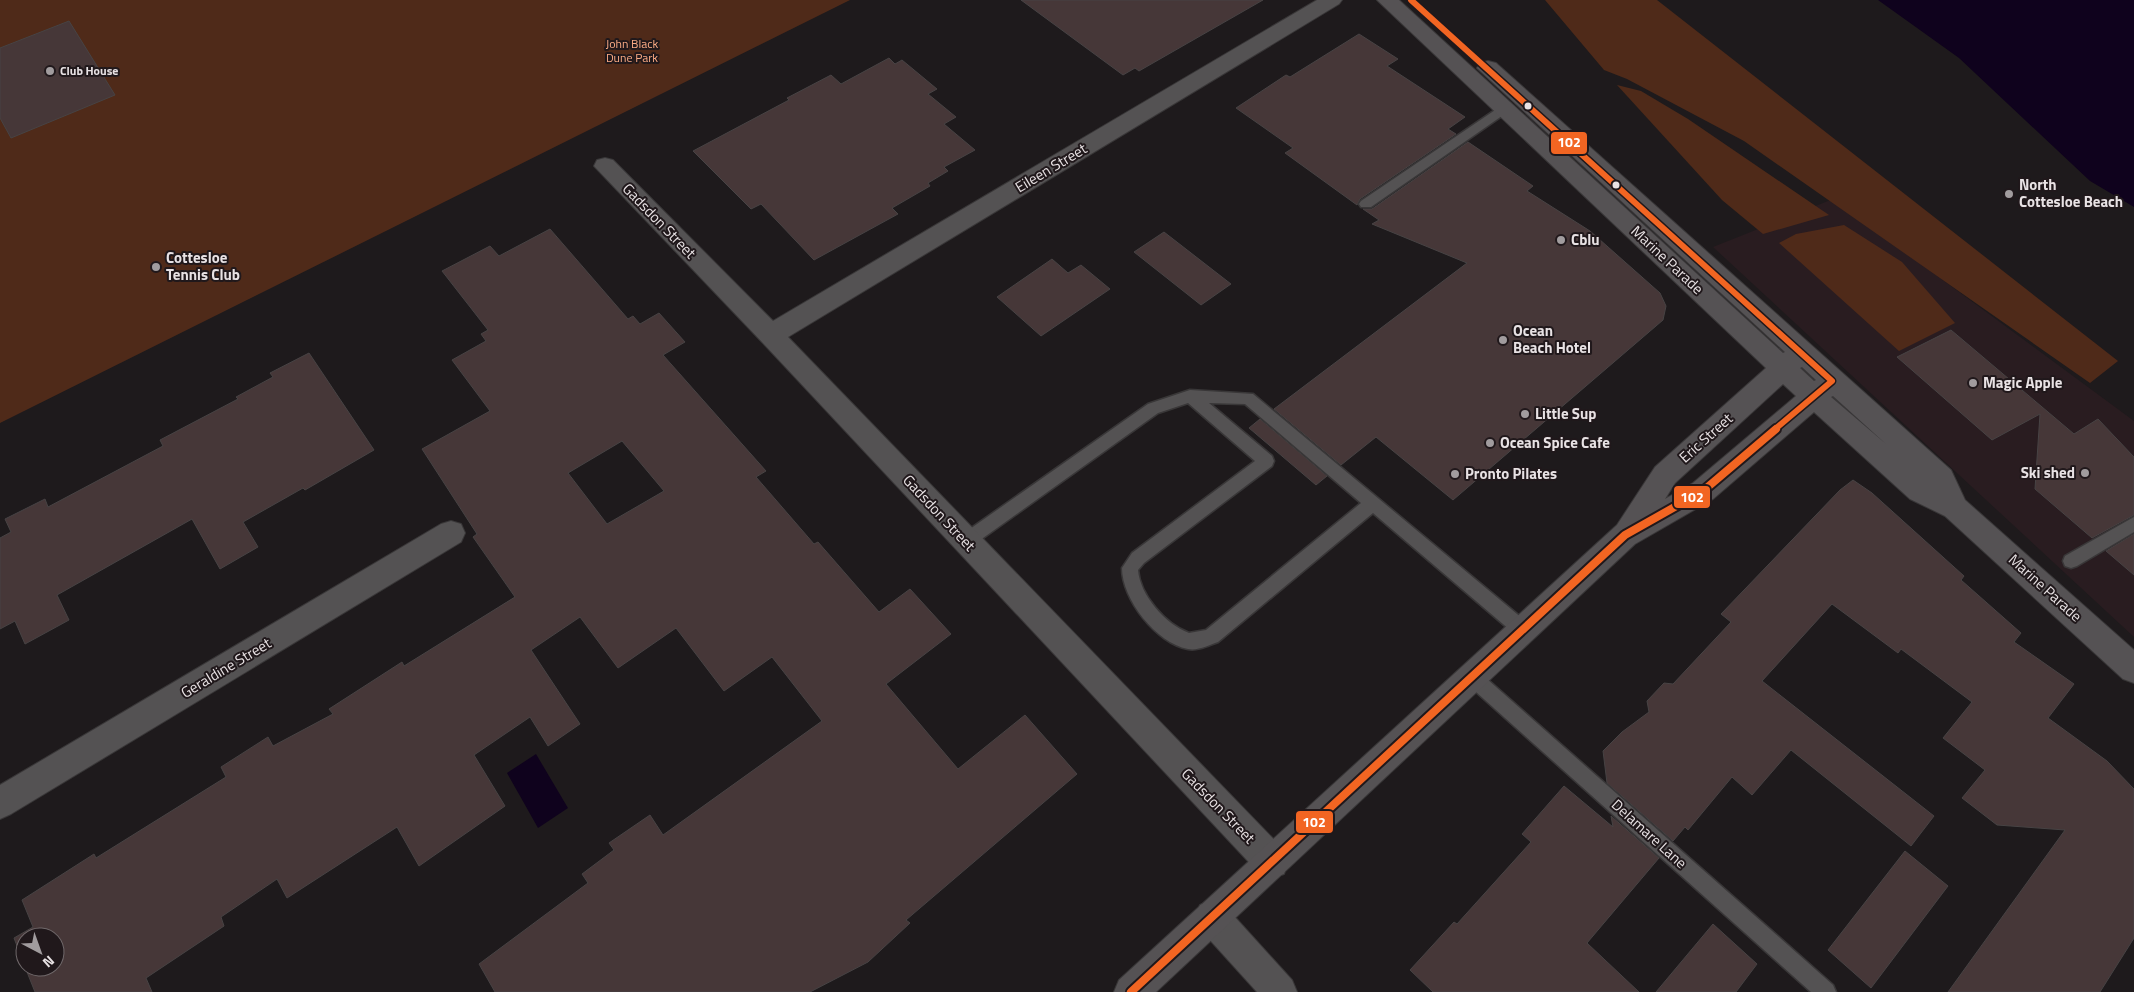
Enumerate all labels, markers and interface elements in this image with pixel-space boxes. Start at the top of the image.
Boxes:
park label: John Black Dune Park [606,34,658,67]
place label: Club House [60,61,118,80]
marker: Club House [44,65,56,77]
unlabelled marker [1523,101,1533,111]
line badge: 102 [1550,131,1588,155]
text: 102 [1557,131,1581,152]
street label: Eileen Street [1010,137,1092,198]
place label: North Cottesloe Beach [2019,173,2123,213]
street label: Gadsdon Street [617,178,702,264]
unlabelled marker [1611,180,1621,190]
marker: North Cottesloe Beach [2003,188,2015,200]
street label: Marine Parade [1626,220,1709,299]
place label: Cblu [1571,228,1600,251]
marker: Cblu [1555,234,1567,246]
place label: Cottesloe Tennis Club [166,246,240,286]
marker: Cottesloe Tennis Club [150,261,162,273]
place label: Ocean Beach Hotel [1513,319,1591,359]
marker: Ocean Beach Hotel [1497,334,1509,346]
place label: Magic Apple [1983,371,2063,394]
marker: Magic Apple [1967,377,1979,389]
place label: Little Sup [1535,402,1597,425]
street label: Eric Street [1674,407,1738,468]
marker: Little Sup [1519,408,1531,420]
place label: Ocean Spice Cafe [1500,431,1610,454]
marker: Ocean Spice Cafe [1484,437,1496,449]
place label: Ski shed [2021,461,2075,484]
place label: Pronto Pilates [1465,462,1557,485]
marker: Ski shed [2079,467,2091,479]
marker: Pronto Pilates [1449,468,1461,480]
street label: Gadsdon Street [898,469,982,557]
line badge: 102 [1673,485,1711,509]
text: 102 [1680,486,1704,507]
street label: Marine Parade [2003,548,2087,627]
street label: Geraldine Street [176,631,276,704]
street label: Gadsdon Street [1176,763,1261,849]
street label: Delamare Lane [1607,793,1692,874]
line badge: 102 [1295,810,1334,834]
text: 102 [1302,811,1326,832]
north arrow [15,927,65,977]
text: N [38,951,59,973]

